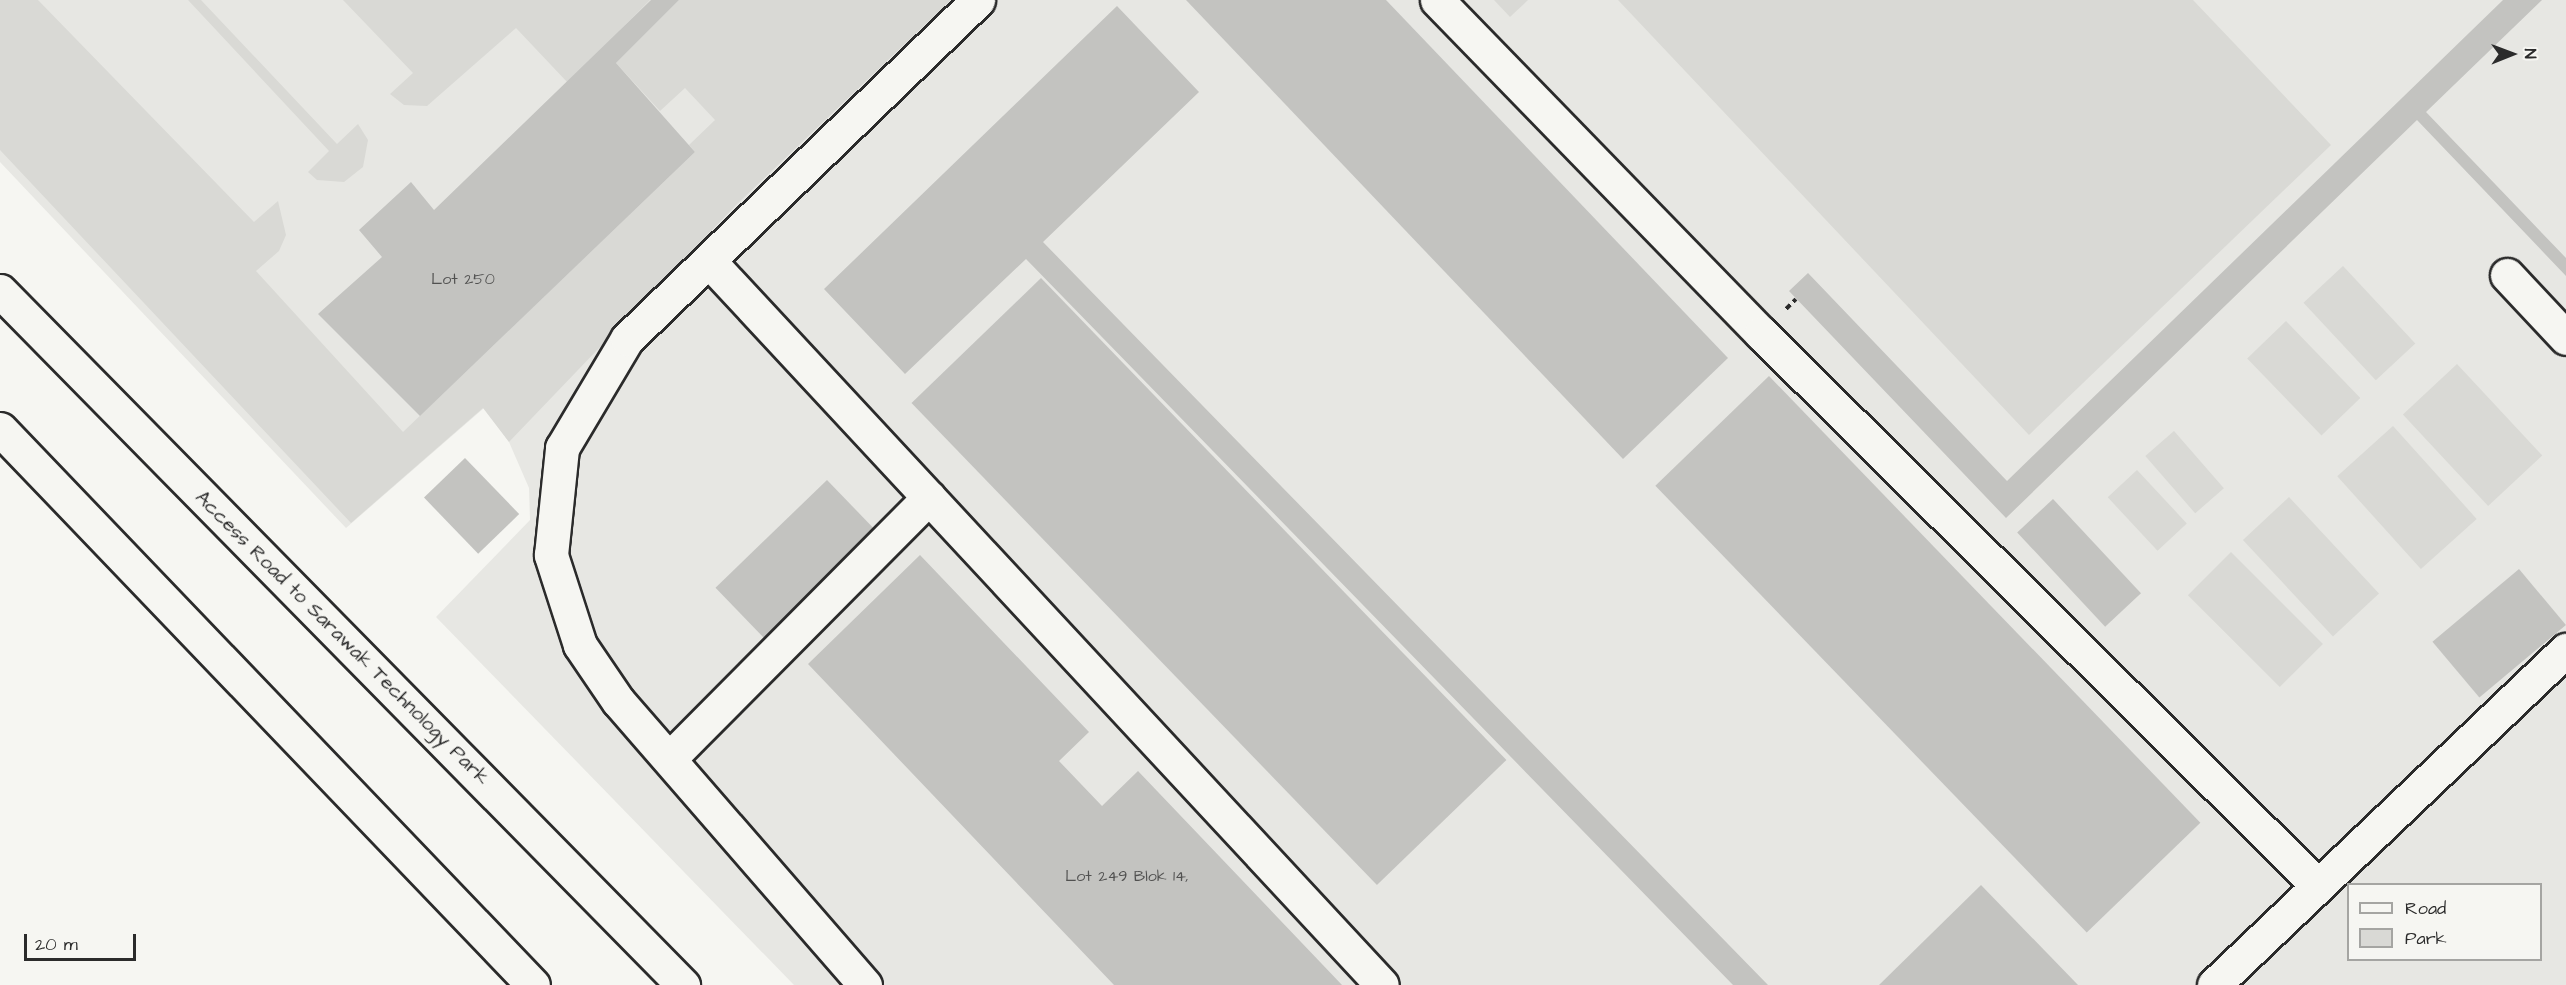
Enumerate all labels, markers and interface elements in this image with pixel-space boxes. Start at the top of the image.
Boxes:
north arrow [2482,24,2542,84]
text: N [2519,48,2541,59]
house number: Lot 250 [431,269,495,289]
street label: Access Road to Sarawak Technology Park [190,486,494,790]
house number: Lot 249 Blok 14, [1065,866,1189,886]
legend [2347,883,2542,961]
text: Road [2405,896,2446,921]
scale bar [27,922,140,960]
text: Park [2405,926,2447,951]
text: 20 m [35,932,78,957]

